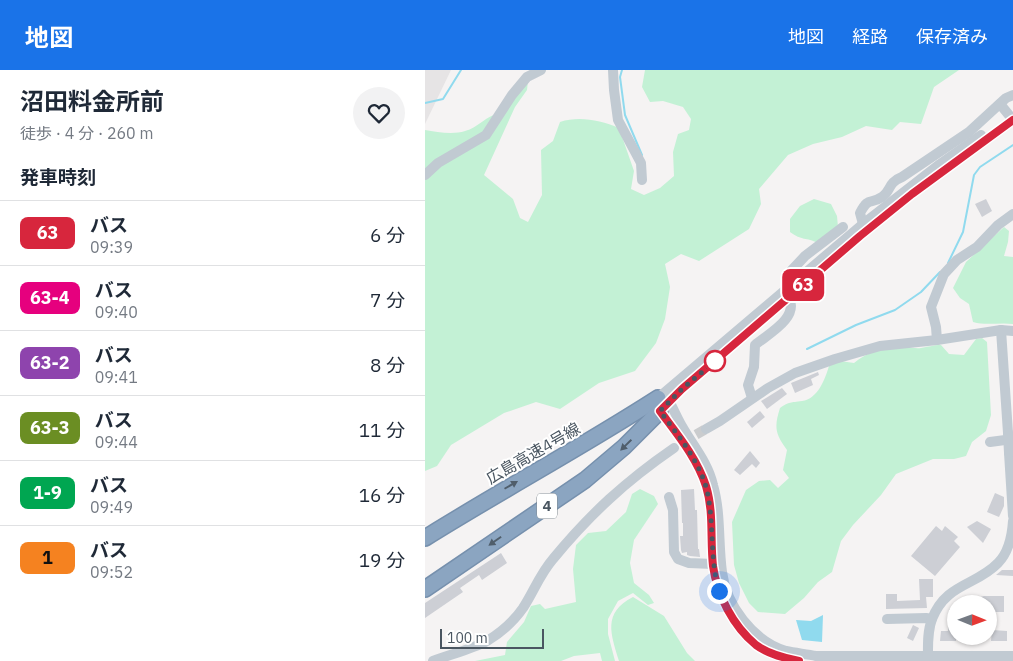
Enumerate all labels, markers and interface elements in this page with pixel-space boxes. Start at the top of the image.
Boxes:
text: 地図 [25,21,73,53]
text: 地図 [788,25,824,48]
text: 経路 [852,25,888,48]
text: 保存済み [916,25,988,48]
text: 沼田料金所前 [20,85,164,117]
button: heart [353,87,405,139]
text: 徒歩 · 4 分 · 260 m [20,123,153,143]
text: 発車時刻 [20,165,96,189]
text: バス [90,213,128,237]
text: 63 [37,221,58,244]
text: 6 分 [370,223,405,247]
text: 09:39 [90,237,133,257]
line badge: 63 [781,269,825,301]
text: 63 [792,273,814,296]
text: バス [95,278,133,302]
text: 63-4 [30,286,70,309]
text: 7 分 [370,288,405,312]
text: 09:40 [95,302,138,322]
text: バス [95,343,133,367]
unlabelled marker [704,350,726,372]
text: 63-2 [30,351,70,374]
text: 8 分 [370,353,405,377]
text: 09:41 [95,367,138,387]
text: バス [95,408,133,432]
text: 63-3 [30,416,70,439]
text: 11 分 [359,418,405,442]
street label: 広島高速4号線 [482,418,584,488]
text: 09:44 [95,432,138,452]
one-way arrow [620,439,632,451]
text: バス [90,473,128,497]
text: 1-9 [33,481,62,504]
one-way arrow [504,481,518,489]
text: 16 分 [359,483,405,507]
road number: 4 [537,494,557,518]
text: 09:49 [90,497,133,517]
one-way arrow [488,536,502,546]
text: バス [90,538,128,562]
text: 1 [42,546,53,569]
text: 19 分 [359,548,405,572]
text: 09:52 [90,562,133,582]
your location [707,579,732,604]
north arrow [947,595,997,645]
map controls [947,595,997,645]
scale bar [440,626,544,649]
text: 100 m [447,629,488,647]

